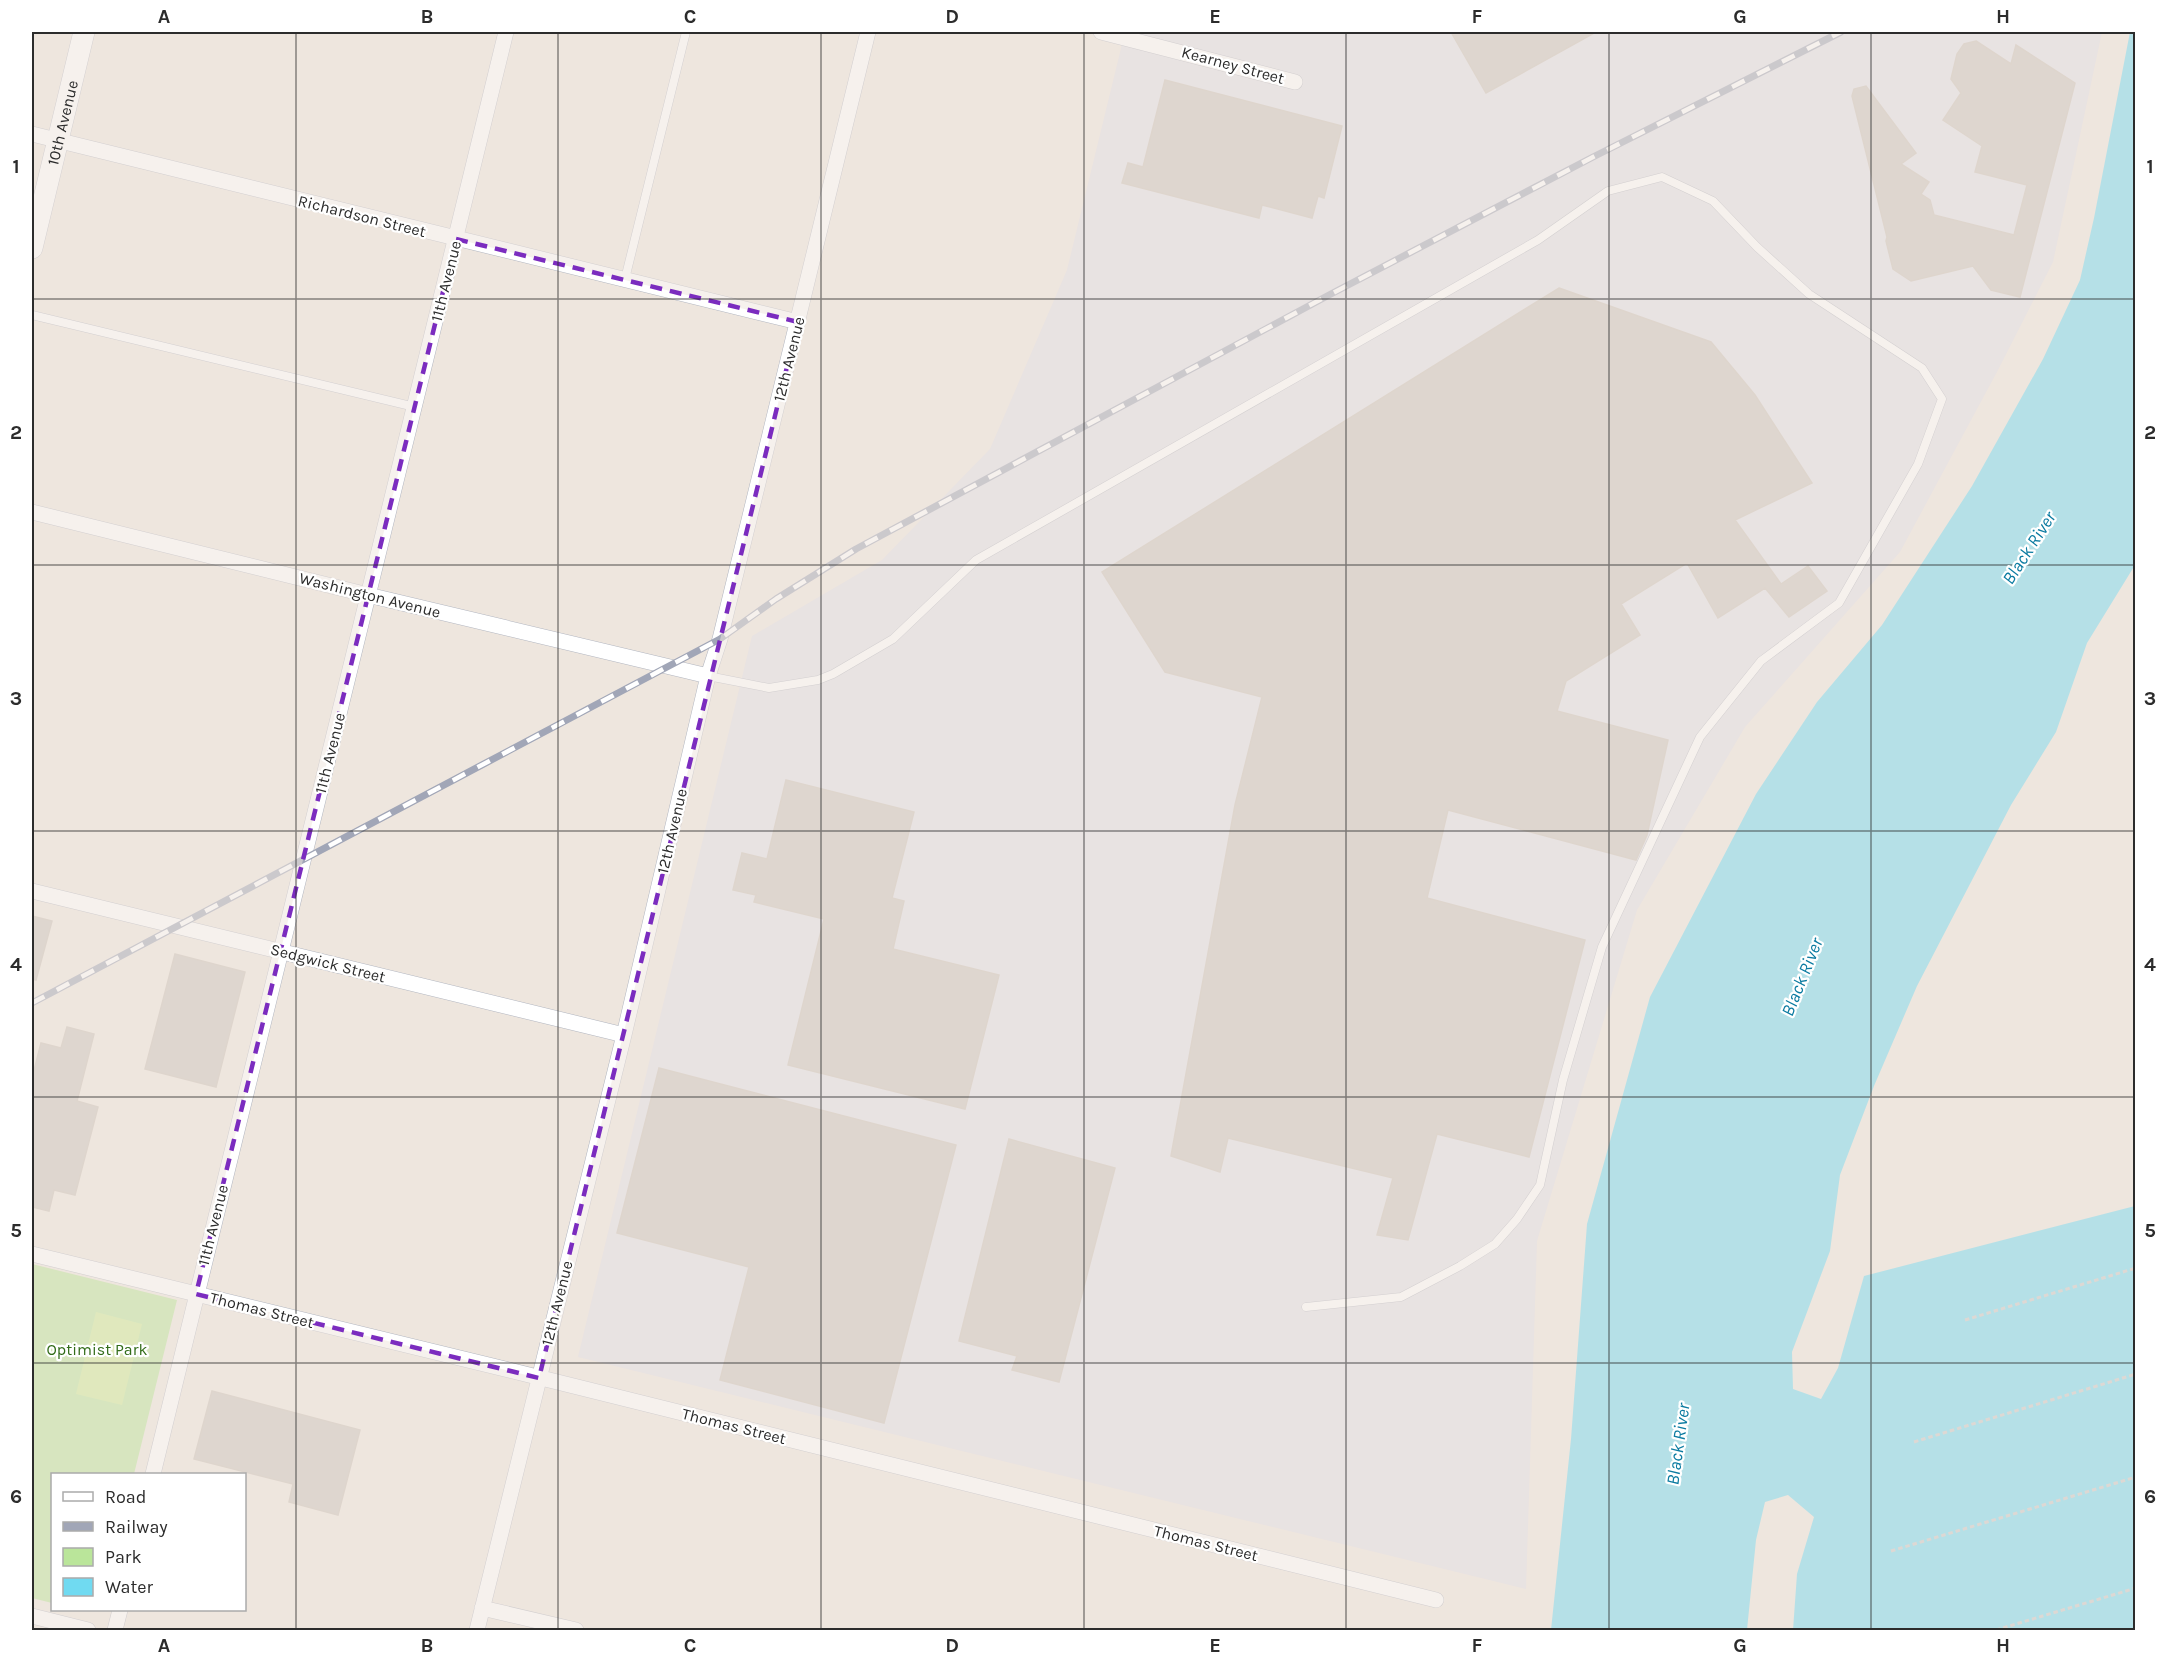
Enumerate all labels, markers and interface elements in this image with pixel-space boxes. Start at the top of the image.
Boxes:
text: A [158,5,171,28]
text: B [421,5,433,28]
text: C [684,5,696,28]
text: D [945,5,959,28]
text: E [1209,5,1221,28]
text: F [1472,5,1483,28]
text: G [1733,5,1747,28]
text: H [1996,5,2010,28]
street label: Kearney Street [1180,42,1286,88]
street label: 10th Avenue [43,78,82,167]
text: 1 [12,155,20,178]
text: 1 [2146,155,2154,178]
street label: Richardson Street [296,191,428,241]
street label: 11th Avenue [427,239,465,323]
street label: 12th Avenue [769,315,809,403]
text: 2 [10,421,22,444]
text: 2 [2144,421,2156,444]
water label: Black River [1997,507,2061,589]
street label: Washington Avenue [297,568,443,622]
text: 3 [10,687,22,710]
text: 3 [2144,687,2156,710]
street label: 11th Avenue [311,711,349,795]
street label: 12th Avenue [653,787,691,875]
water label: Black River [1776,934,1828,1019]
street label: Sedgwick Street [269,940,387,986]
text: 4 [10,953,22,976]
text: 4 [2144,953,2156,976]
street label: 11th Avenue [194,1183,232,1267]
text: 5 [10,1219,22,1242]
text: 5 [2144,1219,2156,1242]
street label: 12th Avenue [537,1259,577,1347]
street label: Thomas Street [208,1288,316,1332]
park label: Optimist Park [47,1340,147,1359]
water label: Black River [1661,1401,1695,1486]
street label: Thomas Street [680,1404,788,1448]
legend [51,1473,246,1611]
text: 6 [10,1485,22,1508]
text: 6 [2144,1485,2156,1508]
text: Road [105,1486,146,1508]
text: Railway [105,1516,168,1538]
street label: Thomas Street [1152,1521,1260,1565]
text: Park [105,1546,142,1568]
text: Water [105,1576,153,1598]
text: A [158,1634,171,1657]
text: B [421,1634,433,1657]
text: C [684,1634,696,1657]
text: D [945,1634,959,1657]
text: E [1209,1634,1221,1657]
text: F [1472,1634,1483,1657]
text: G [1733,1634,1747,1657]
text: H [1996,1634,2010,1657]

